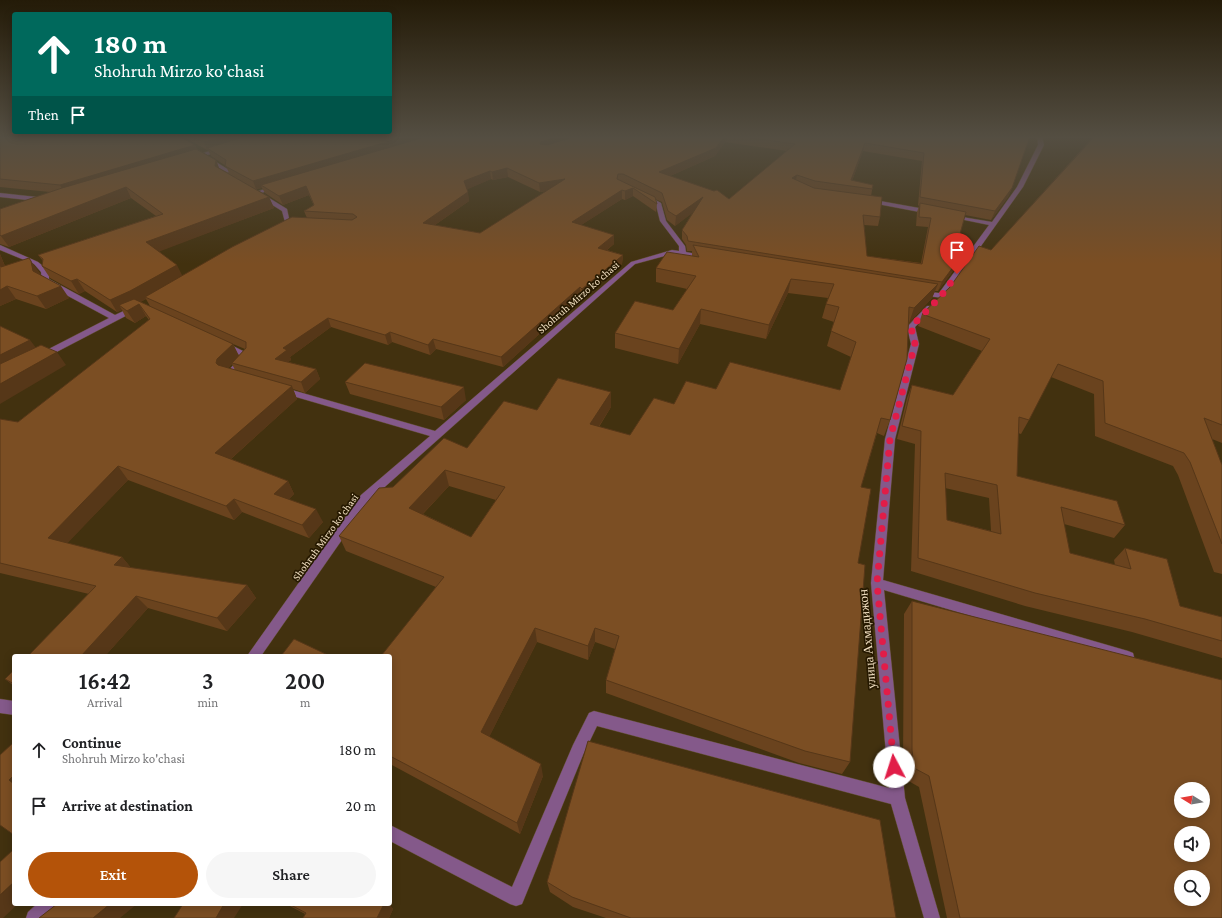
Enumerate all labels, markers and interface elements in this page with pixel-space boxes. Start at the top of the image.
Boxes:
icon: ahead [28,28,80,80]
text: 180 m [94,28,167,59]
text: Shohruh Mirzo ko'chasi [94,61,264,81]
icon: arrive [67,104,89,126]
text: Then [28,107,59,123]
pin [940,233,974,274]
icon: arrive [946,239,968,261]
street label: Shohruh Mirzo ko'chasi [535,258,621,336]
street label: Shohruh Mirzo ko'chasi [290,491,360,583]
street label: улица Ахмадижон [855,588,879,689]
text: 16:42 [79,667,131,694]
text: 3 [202,667,214,694]
text: 200 [285,667,325,694]
text: Arrival [87,695,122,710]
text: min [197,695,218,710]
text: m [300,695,310,710]
text: Continue [62,735,121,751]
icon: ahead [28,739,50,761]
text: 180 m [340,742,376,758]
position arrow [873,746,915,788]
text: Shohruh Mirzo ko'chasi [62,751,185,766]
north arrow [1174,782,1210,818]
map controls [1174,782,1210,906]
icon: arrive [28,795,50,817]
text: Arrive at destination [62,798,193,814]
text: 20 m [346,798,376,814]
button: sound [1174,826,1210,862]
button: Exit [28,852,198,898]
button: Share [206,852,376,898]
button: search [1174,870,1210,906]

